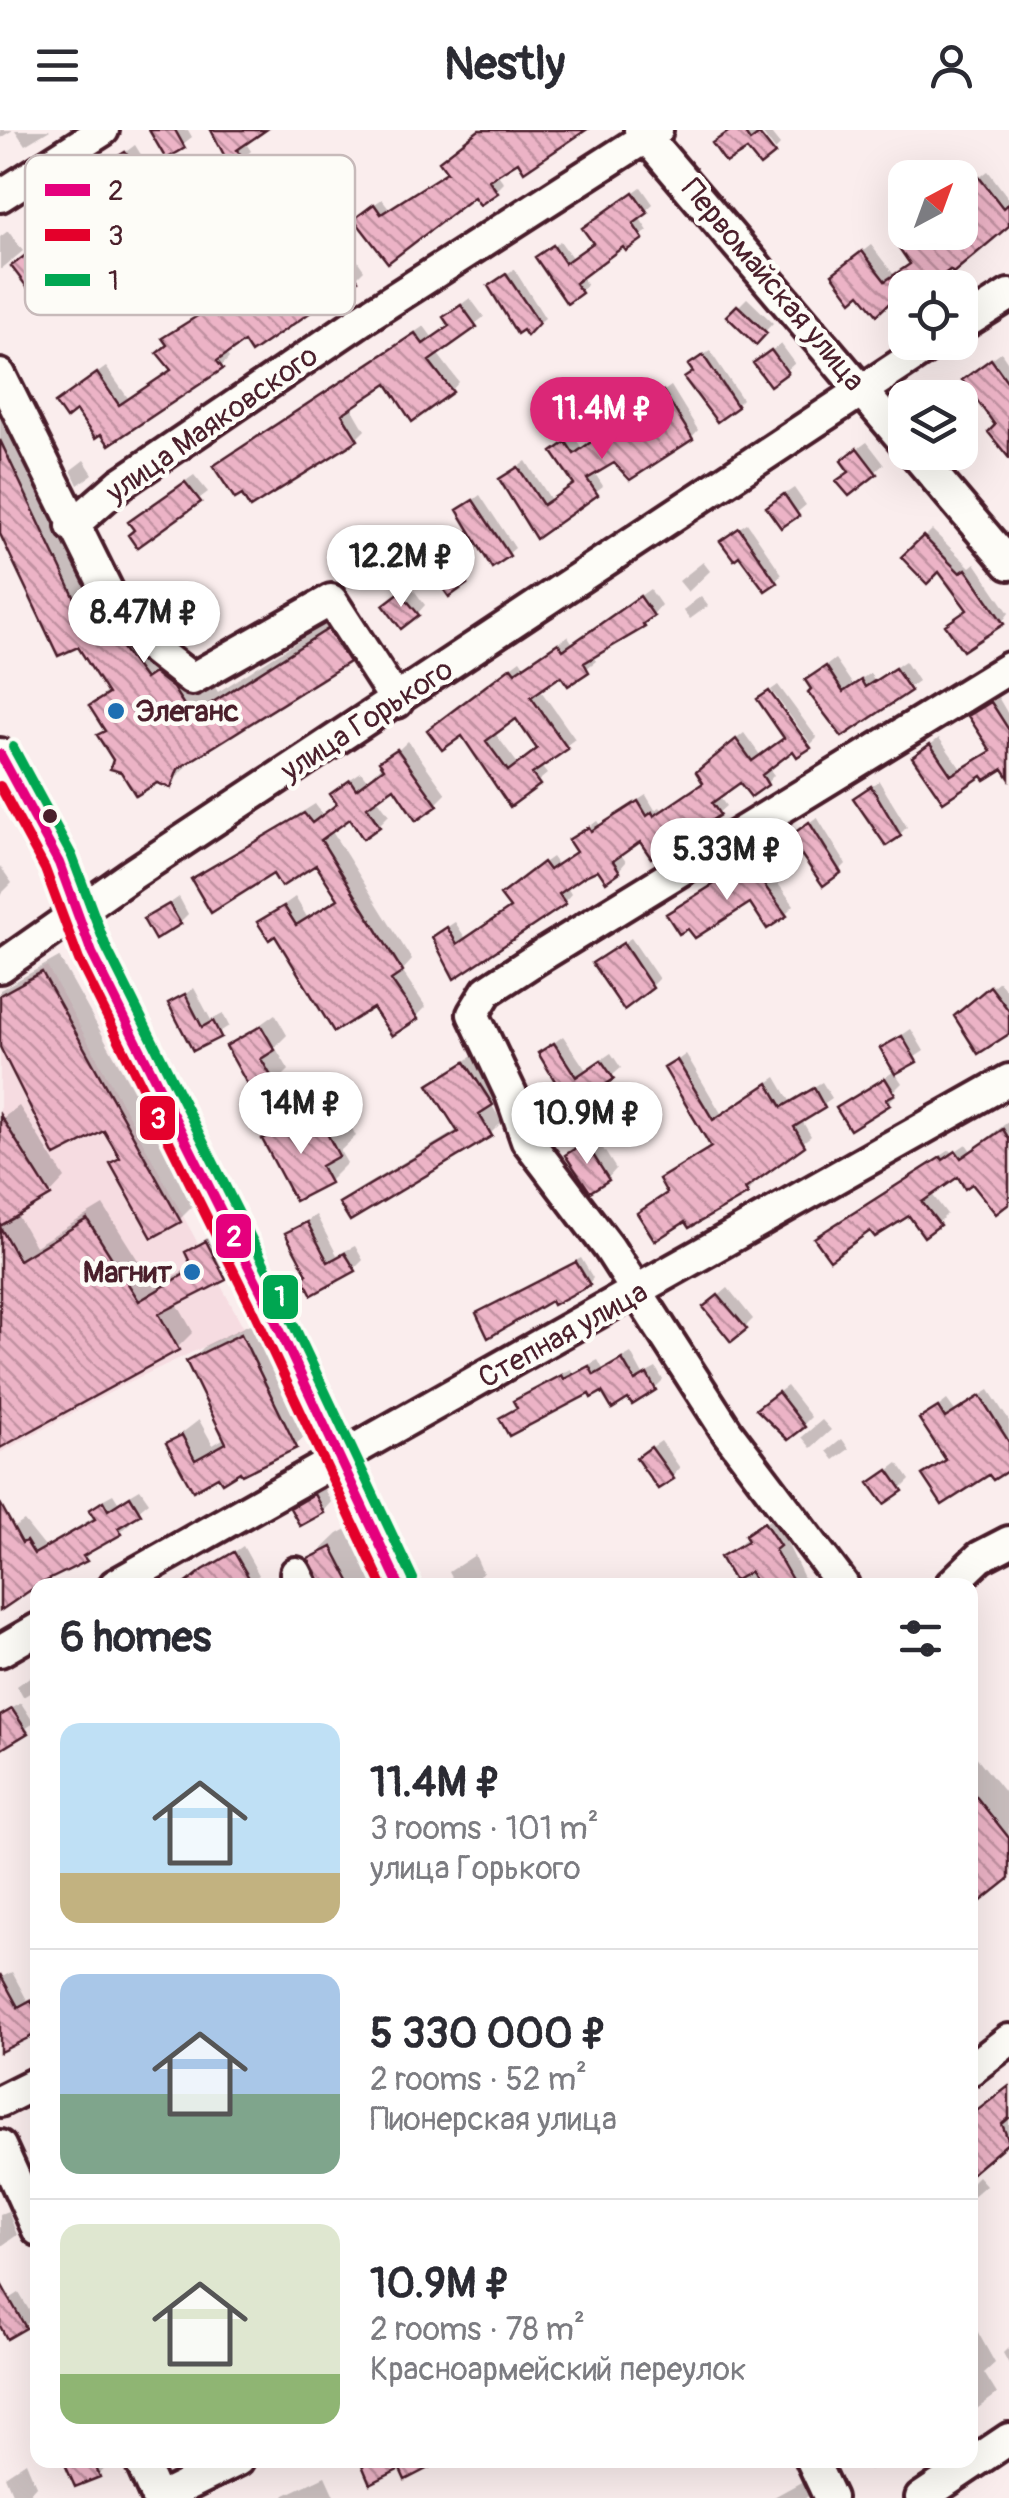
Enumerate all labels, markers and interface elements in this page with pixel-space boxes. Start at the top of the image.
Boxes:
text: Nestly [444,37,565,93]
icon: menu [30,38,85,93]
icon: person [924,38,979,93]
legend [25,155,355,315]
north arrow [888,160,978,250]
map controls [888,160,978,470]
street label: Первомайская улица [673,171,873,399]
text: 2 [108,174,124,209]
text: 3 [108,219,124,254]
text: 1 [108,264,119,299]
button: locate [888,270,978,360]
street label: улица Маяковского [98,337,325,512]
pin: 11.4M ₽ [510,377,694,462]
button: layers [888,380,978,470]
text: 11.4M ₽ [552,389,652,429]
pin: 12.2M ₽ [309,525,493,610]
text: 12.2M ₽ [349,537,453,577]
pin: 8.47M ₽ [52,581,236,666]
text: 8.47M ₽ [90,593,198,633]
street label: улица Горького [273,651,460,790]
place label: Элеганс [136,693,239,730]
marker: Элеганс [105,700,127,722]
unlabelled marker [40,806,60,826]
pin: 5.33M ₽ [635,818,819,903]
text: 5.33M ₽ [672,830,782,870]
pin: 14M ₽ [231,1072,371,1157]
pin: 10.9M ₽ [495,1082,679,1167]
text: 14M ₽ [261,1084,341,1124]
line badge: 3 [138,1094,177,1142]
text: 10.9M ₽ [533,1094,641,1134]
text: 3 [150,1102,166,1137]
line badge: 2 [214,1212,253,1260]
text: 2 [226,1220,242,1255]
place label: Магнит [83,1254,173,1291]
marker: Магнит [181,1261,203,1283]
line badge: 1 [261,1273,300,1321]
street label: Степная улица [472,1273,654,1397]
text: 1 [275,1280,285,1315]
icon: filters [893,1611,948,1666]
text: 6 homes [60,1612,211,1664]
text: 11.4M ₽ [370,1757,501,1809]
icon: home [140,1763,260,1883]
text: 3 rooms · 101 m² [370,1809,599,1849]
text: улица Горького [370,1849,581,1889]
text: 5 330 000 ₽ [370,2008,607,2060]
icon: home [140,2014,260,2134]
text: 2 rooms · 52 m² [370,2060,587,2100]
text: Пионерская улица [370,2100,617,2140]
text: 10.9M ₽ [370,2258,511,2310]
icon: home [140,2264,260,2384]
text: 2 rooms · 78 m² [370,2310,585,2350]
text: Красноармейский переулок [370,2350,746,2390]

